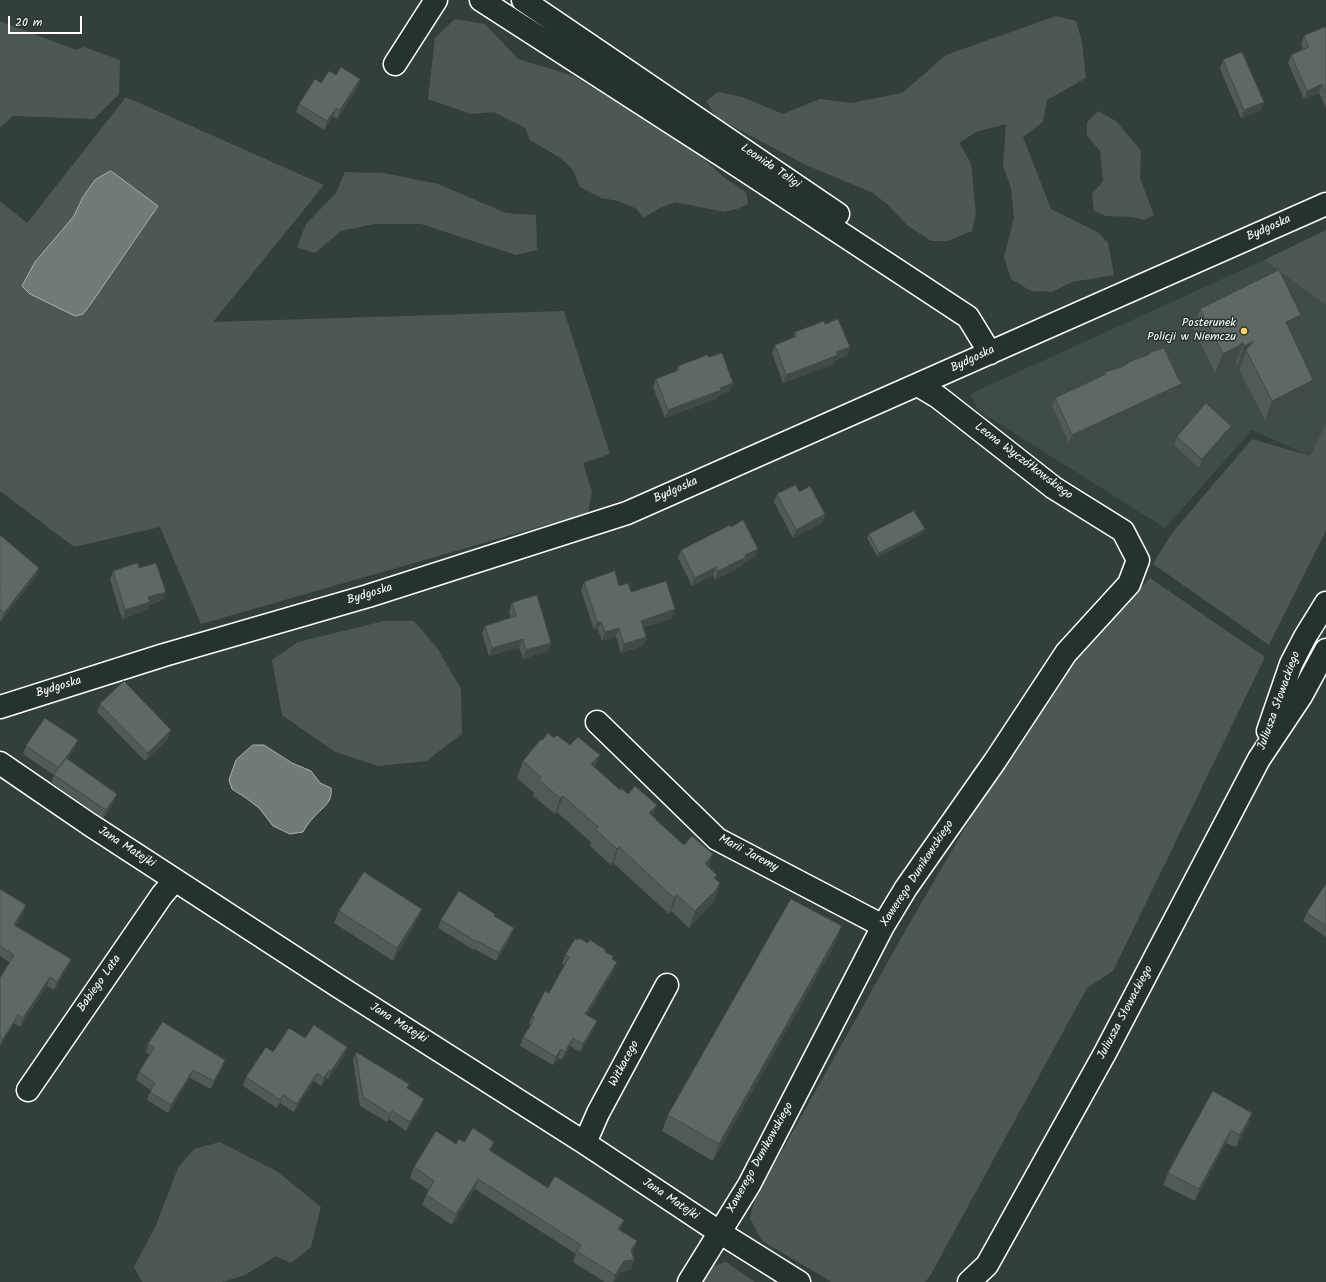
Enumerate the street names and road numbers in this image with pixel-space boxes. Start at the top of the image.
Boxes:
street label: Leonida Teligi [737,142,803,192]
street label: Bydgoska [1245,213,1293,245]
street label: Bydgoska [949,344,997,376]
street label: Leona Wyczółkowskiego [971,420,1075,504]
street label: Bydgoska [652,475,700,507]
street label: Bydgoska [346,581,394,609]
street label: Juliusza Słowackiego [1255,650,1305,752]
street label: Bydgoska [35,674,83,702]
street label: Xawerego Dunikowskiego [878,818,958,930]
street label: Jana Matejki [95,824,157,872]
street label: Marii Jaremy [716,832,780,876]
street label: Babiego Lata [75,953,125,1015]
street label: Juliusza Słowackiego [1095,964,1157,1062]
street label: Jana Matejki [367,1001,429,1047]
street label: Witkacego [607,1039,643,1089]
street label: Xawerego Dunikowskiego [725,1100,797,1216]
street label: Jana Matejki [639,1176,701,1224]

